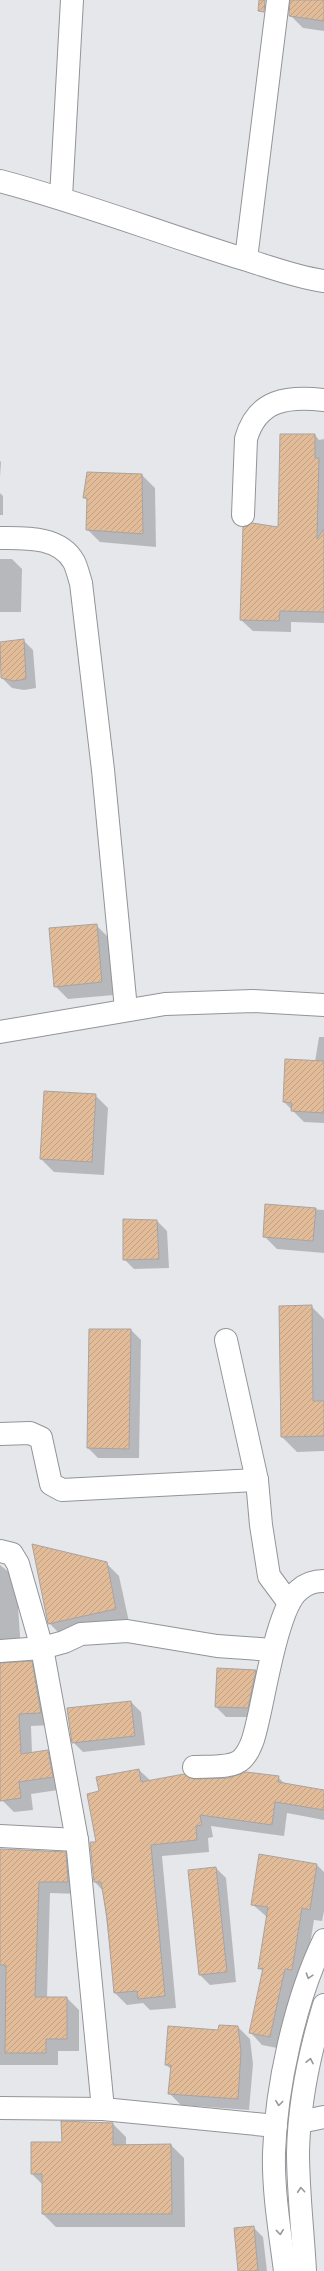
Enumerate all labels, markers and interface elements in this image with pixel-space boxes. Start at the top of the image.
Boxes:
one-way arrow [305,1973,314,1980]
one-way arrow [306,2058,314,2064]
one-way arrow [275,2100,284,2106]
one-way arrow [296,2187,305,2193]
one-way arrow [276,2229,285,2235]

